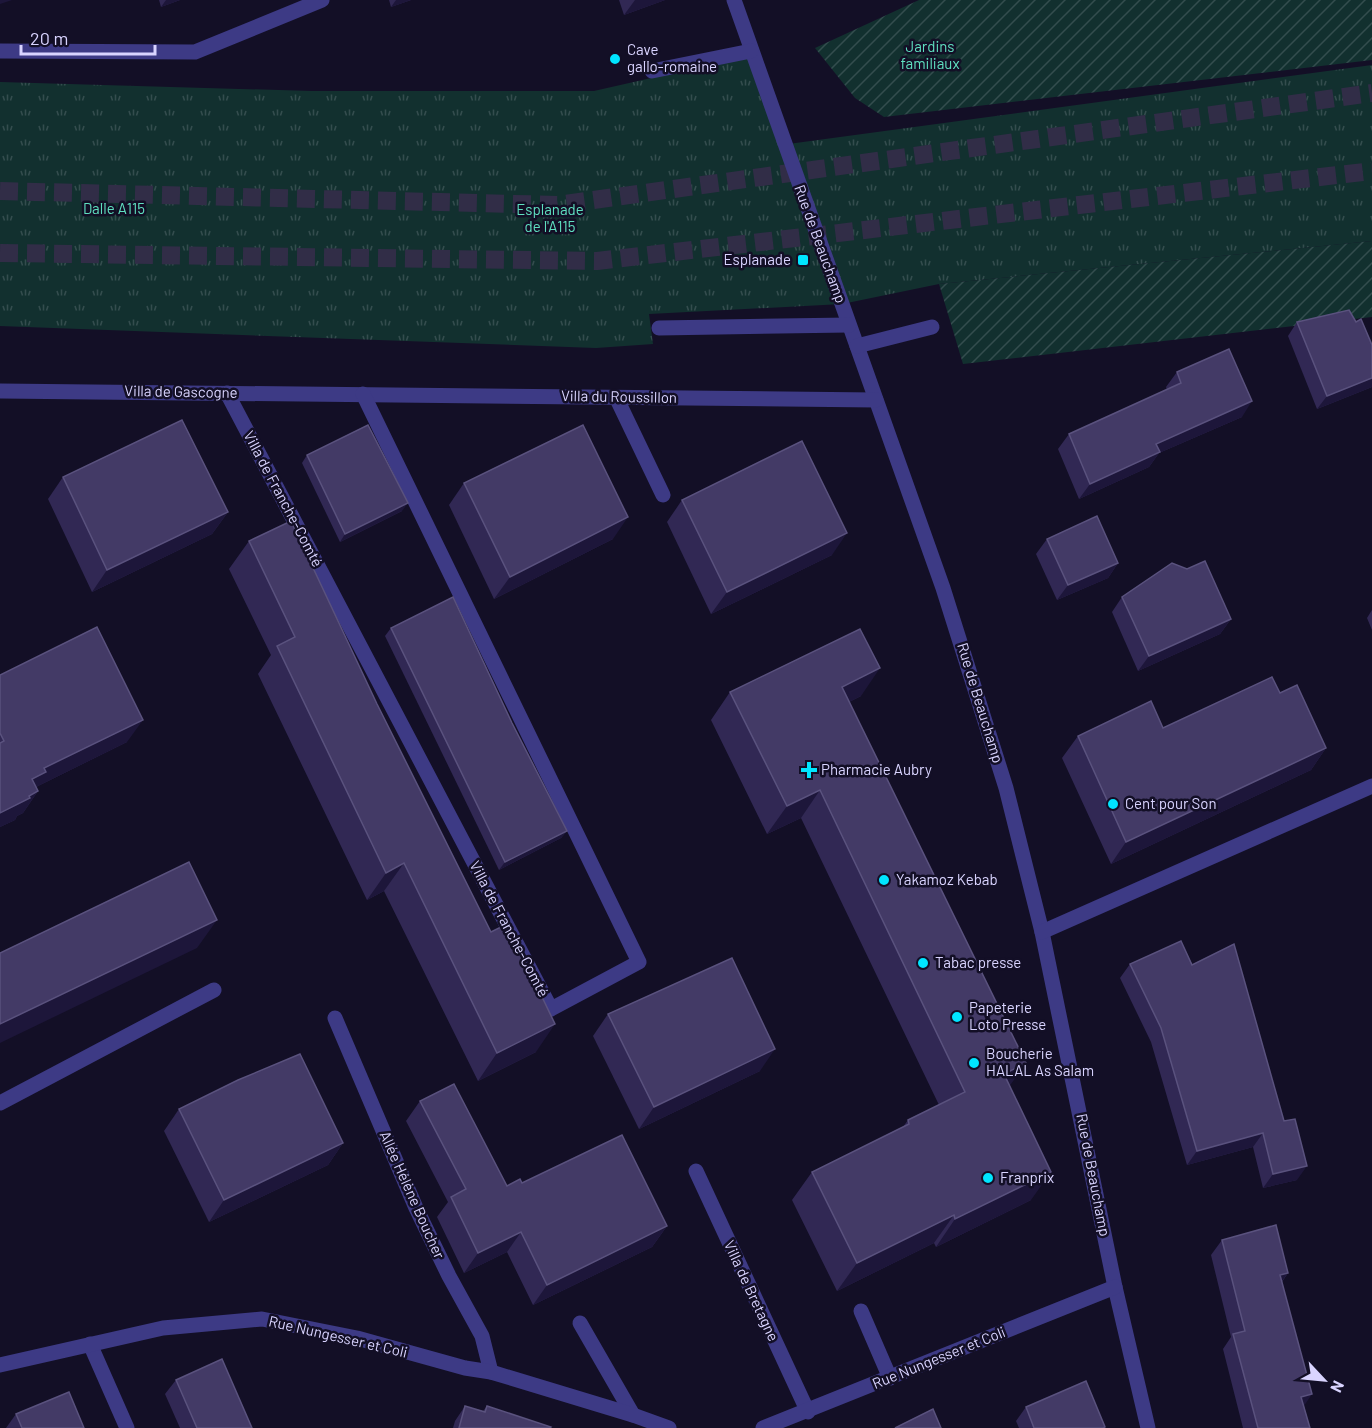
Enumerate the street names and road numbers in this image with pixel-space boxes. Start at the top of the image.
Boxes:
street label: Rue de Beauchamp [791,182,851,305]
street label: Villa de Gascogne [124,381,238,401]
street label: Villa du Roussillon [561,386,677,406]
street label: Villa de Franche-Comté [240,427,327,570]
street label: Rue de Beauchamp [954,640,1008,765]
street label: Villa de Franche-Comté [466,857,553,1000]
street label: Rue de Beauchamp [1073,1112,1115,1238]
street label: Allée Hélène Boucher [377,1128,449,1262]
street label: Villa de Bretagne [721,1237,783,1344]
street label: Rue Nungesser et Coli [267,1311,409,1361]
street label: Rue Nungesser et Coli [869,1322,1008,1392]

